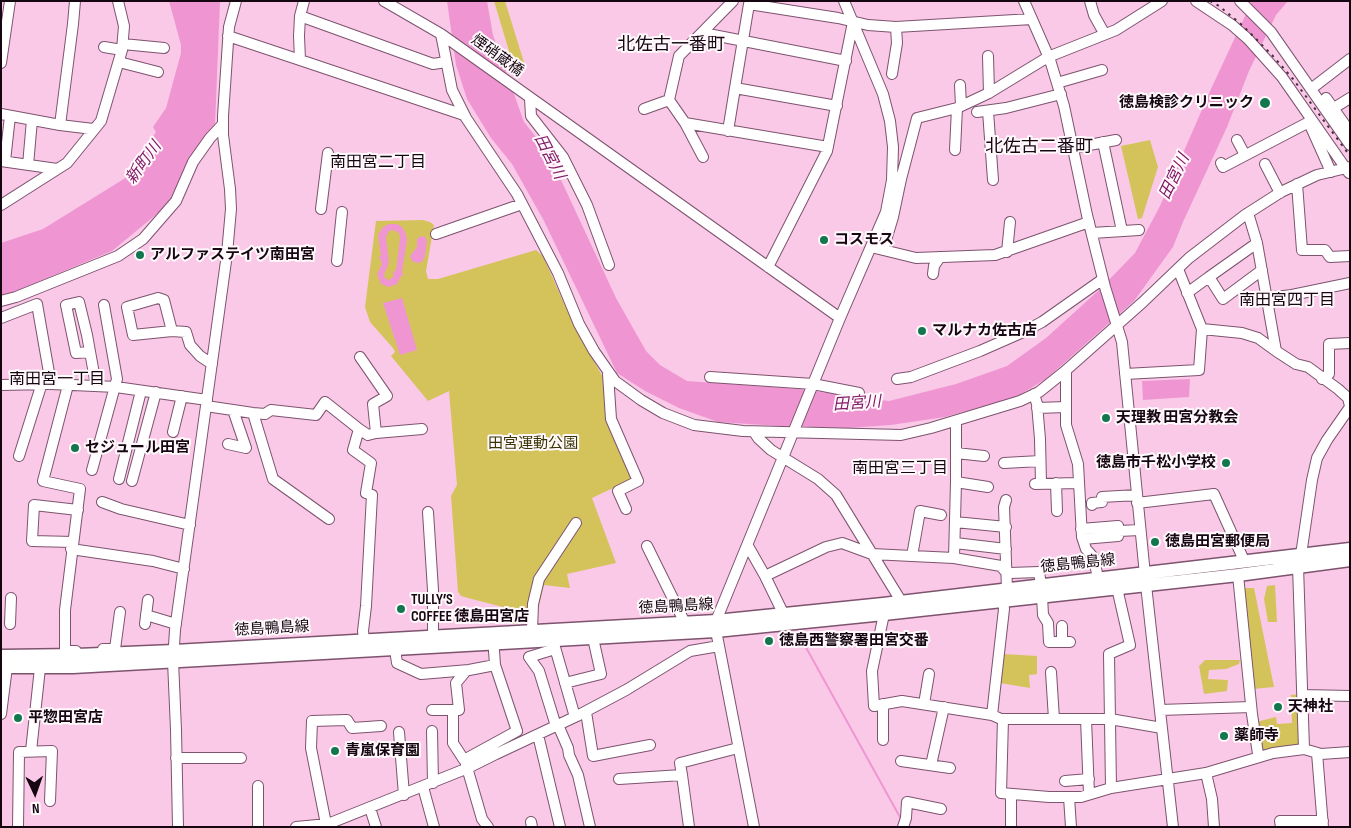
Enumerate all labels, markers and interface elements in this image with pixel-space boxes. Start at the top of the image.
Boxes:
street label: 煙硝蔵橋 [467,31,527,81]
district label: 北佐古一番町 [617,34,725,56]
place label: 徳島検診クリニック [1119,94,1254,112]
marker: 徳島検診クリニック [1258,96,1272,110]
water label: 田宮川 [530,131,568,183]
district label: 北佐古二番町 [985,136,1093,158]
water label: 新町川 [122,138,166,188]
water label: 田宮川 [1156,151,1194,203]
district label: 南田宮二丁目 [330,153,426,173]
place label: コスモス [834,231,894,249]
marker: コスモス [818,234,830,246]
place label: アルファステイツ南田宮 [150,246,315,264]
marker: アルファステイツ南田宮 [134,249,146,261]
district label: 南田宮四丁目 [1239,291,1335,311]
place label: マルナカ佐古店 [932,322,1037,340]
marker: マルナカ佐古店 [916,325,928,337]
district label: 南田宮一丁目 [9,370,105,390]
water label: 田宮川 [832,393,882,415]
place label: 天理教 田宮分教会 [1116,409,1238,427]
marker: 天理教 田宮分教会 [1100,412,1112,424]
park label: 田宮運動公園 [488,435,578,453]
place label: セジュール田宮 [85,439,190,457]
marker: セジュール田宮 [69,442,81,454]
place label: 徳島市千松小学校 [1096,454,1216,472]
marker: 徳島市千松小学校 [1220,457,1232,469]
district label: 南田宮三丁目 [852,459,948,479]
place label: 徳島田宮郵便局 [1165,533,1270,551]
marker: 徳島田宮郵便局 [1149,536,1161,548]
street label: 徳島鴨島線 [1040,551,1116,577]
place label: TULLY’S COFFEE 徳島田宮店 [411,591,529,626]
street label: 徳島鴨島線 [638,596,714,618]
marker: TULLY’S COFFEE 徳島田宮店 [395,603,407,615]
street label: 徳島鴨島線 [234,618,310,640]
place label: 徳島西警察署田宮交番 [779,632,929,650]
marker: 徳島西警察署田宮交番 [763,635,775,647]
place label: 天神社 [1288,698,1333,716]
marker: 天神社 [1272,701,1284,713]
place label: 平惣田宮店 [28,709,103,727]
marker: 平惣田宮店 [12,712,24,724]
place label: 薬師寺 [1234,727,1279,745]
marker: 薬師寺 [1218,730,1230,742]
place label: 青嵐保育園 [345,742,420,760]
marker: 青嵐保育園 [329,745,341,757]
north arrow [10,768,60,818]
text: N [32,800,40,817]

